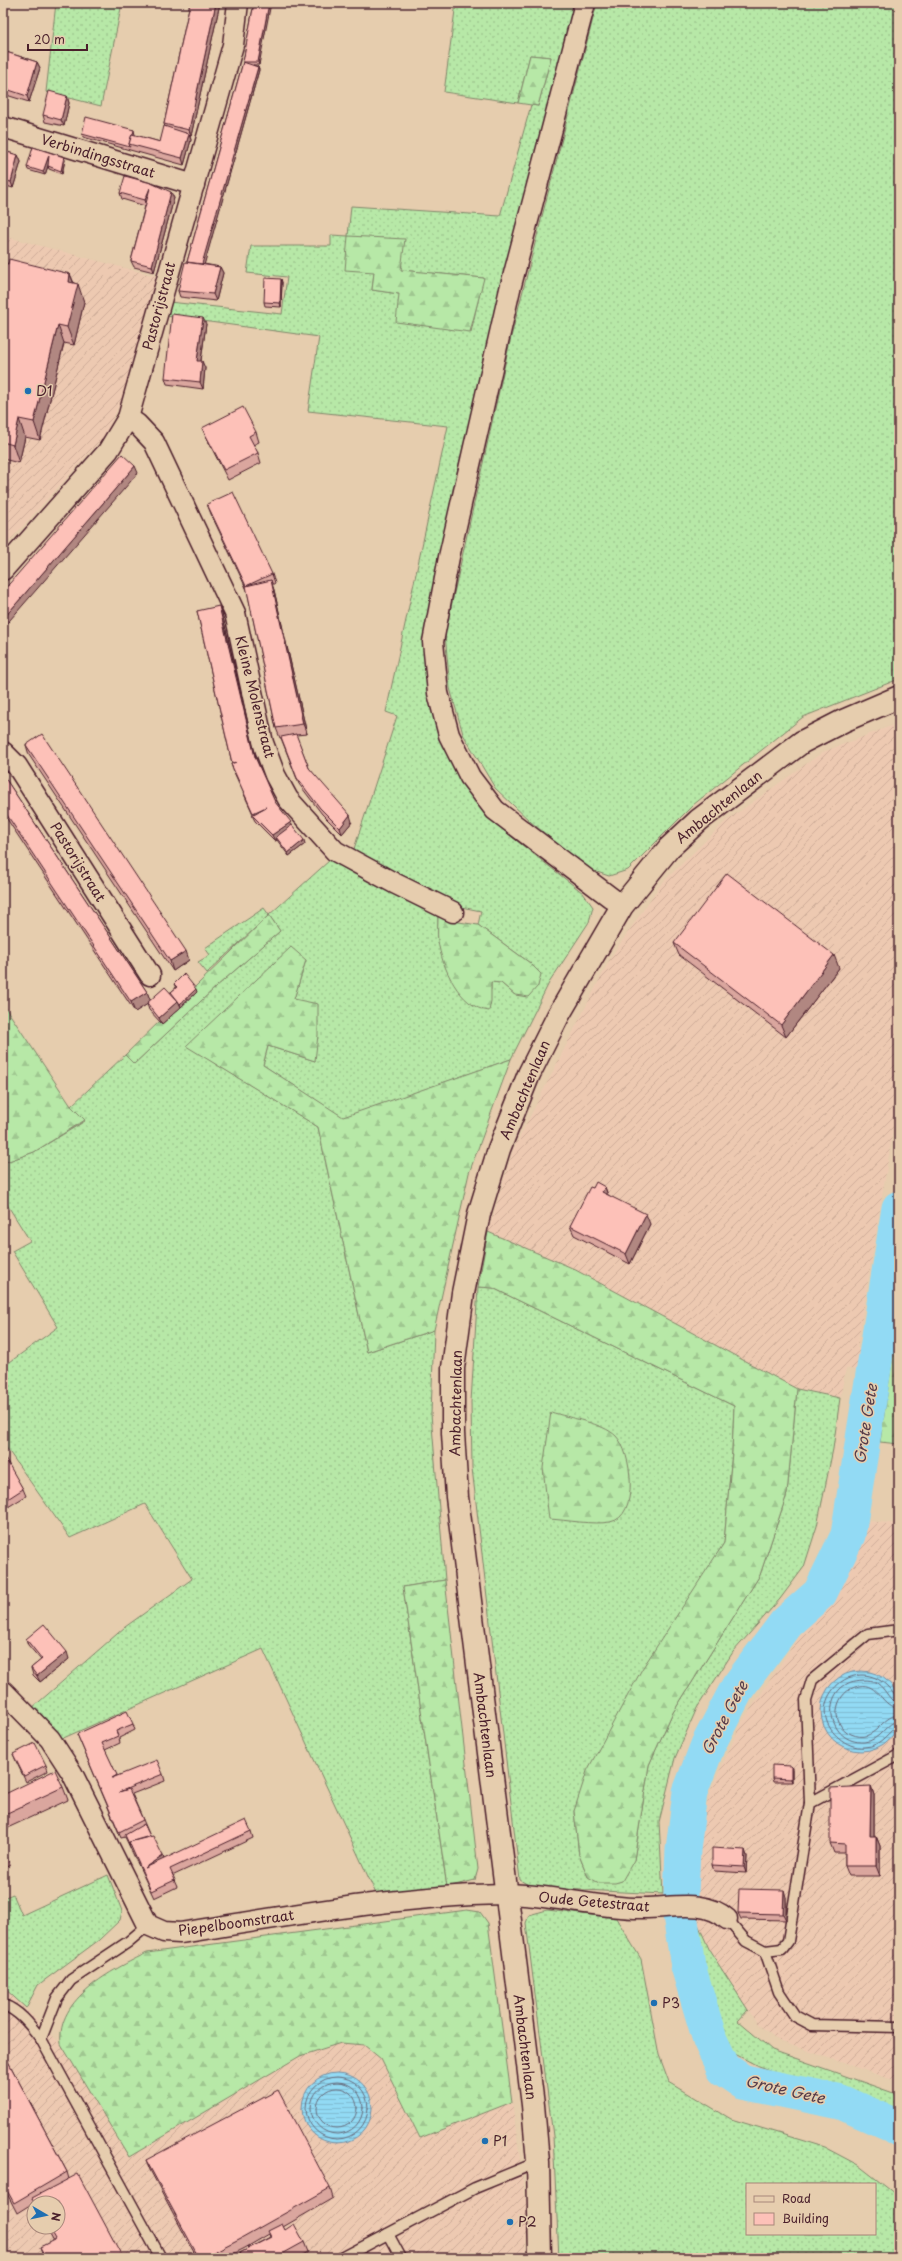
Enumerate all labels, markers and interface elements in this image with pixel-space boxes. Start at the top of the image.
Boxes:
scale bar [28,26,87,52]
text: 20 m [34,30,65,48]
street label: Verbindingsstraat [38,128,158,183]
street label: Pastorijstraat [137,259,180,352]
place label: D1 [36,380,53,401]
marker: D1 [23,386,33,396]
street label: Kleine Molenstraat [230,633,281,761]
street label: Ambachtenlaan [671,765,767,848]
street label: Pastorijstraat [46,818,111,906]
street label: Ambachtenlaan [494,1037,555,1143]
street label: Ambachtenlaan [444,1350,467,1456]
water label: Grote Gete [847,1381,882,1465]
street label: Ambachtenlaan [469,1671,502,1779]
water label: Grote Gete [695,1676,753,1758]
street label: Oude Getestraat [538,1886,651,1917]
street label: Piepelboomstraat [177,1904,296,1941]
place label: P3 [662,1992,680,2013]
street label: Ambachtenlaan [509,1993,542,2101]
marker: P3 [649,1998,659,2008]
water label: Grote Gete [743,2068,828,2109]
place label: P1 [493,2130,507,2151]
marker: P1 [480,2136,490,2146]
legend [746,2183,876,2235]
text: Road [782,2189,811,2207]
north arrow [26,2195,66,2235]
text: Building [782,2209,829,2227]
text: N [47,2211,65,2223]
place label: P2 [518,2211,537,2232]
marker: P2 [505,2217,515,2227]

